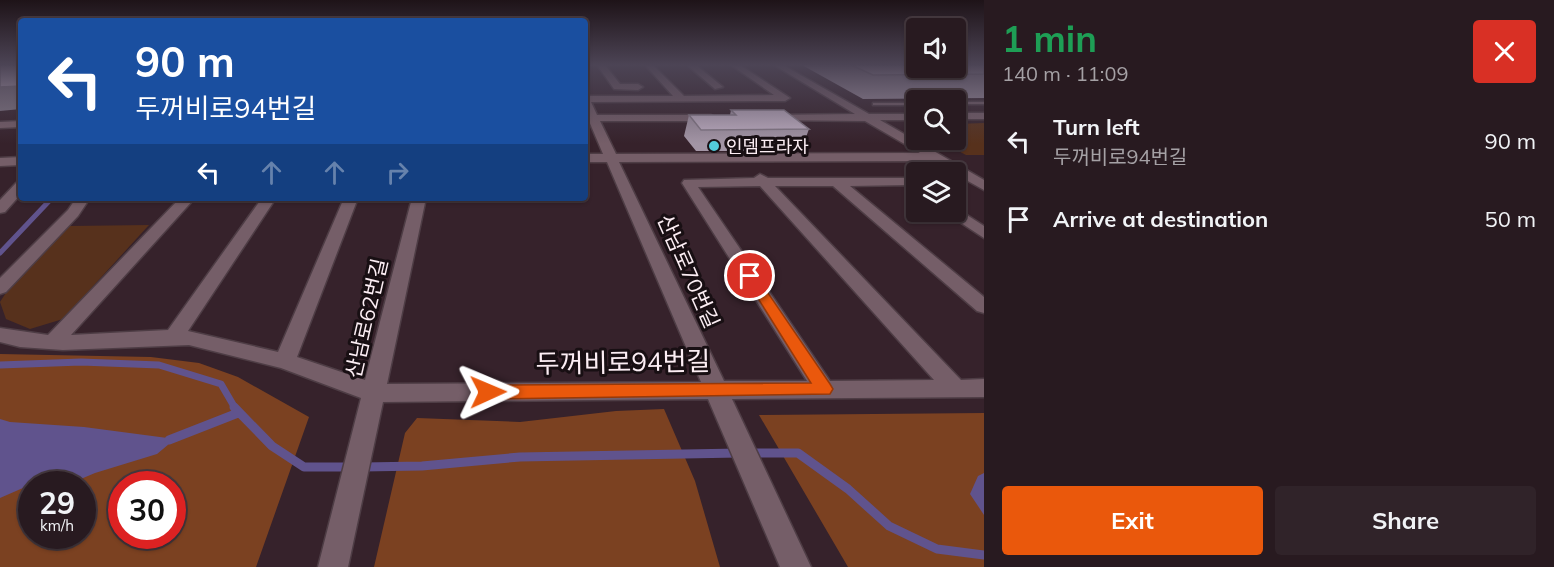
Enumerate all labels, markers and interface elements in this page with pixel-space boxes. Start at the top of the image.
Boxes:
text: 1 min [1002,16,1097,61]
map controls [906,18,966,222]
button: sound [906,18,966,78]
button: close [1473,20,1536,83]
text: 90 m [135,35,235,88]
icon: left [36,42,114,120]
text: 140 m · 11:09 [1002,61,1128,86]
button: search [906,90,966,150]
text: 두꺼비로94번길 [135,91,316,125]
text: Turn left [1053,113,1140,141]
icon: left [1002,125,1035,158]
text: 90 m [1485,127,1536,155]
place label: 인뎀프라자 [726,135,809,158]
marker: 인뎀프라자 [707,139,721,153]
text: 두꺼비로94번길 [1053,144,1187,169]
icon: left [192,156,225,189]
icon: ahead [255,156,288,189]
icon: ahead [318,156,351,189]
icon: right [381,156,414,189]
button: layers [906,162,966,222]
icon: arrive [1002,203,1035,236]
text: Arrive at destination [1053,205,1268,233]
text: 50 m [1485,205,1536,233]
street label: 산남로70번길 [652,210,726,332]
pin [724,250,775,301]
street label: 산남로62번길 [340,256,392,380]
icon: arrive [733,259,766,292]
street label: 두꺼비로94번길 [535,344,711,380]
position arrow [456,360,520,424]
speed limit sign: 30 [108,471,186,549]
text: 29 [39,484,75,522]
button: Exit [1002,486,1263,555]
button: Share [1275,486,1536,555]
text: km/h [40,516,74,535]

